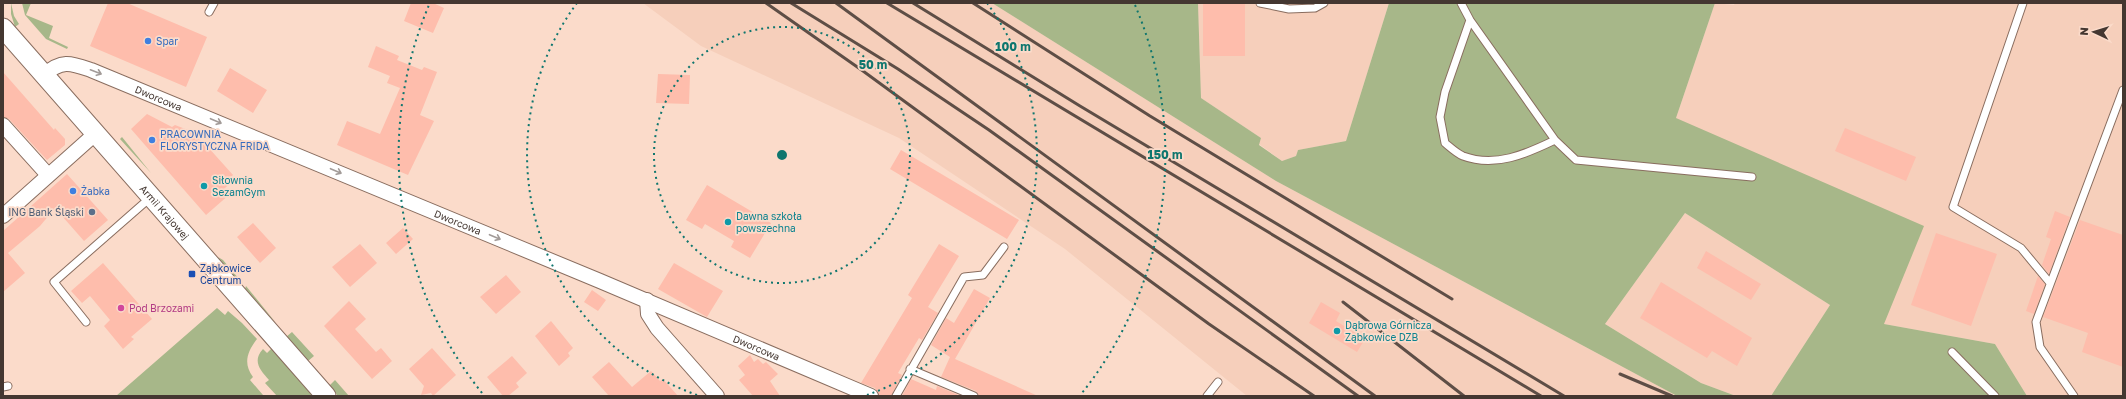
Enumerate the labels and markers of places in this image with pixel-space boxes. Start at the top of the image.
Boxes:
place label: Spar [156,35,178,47]
marker: Spar [143,36,153,46]
place label: PRACOWNIA FLORYSTYCZNA FRIDA [160,128,269,152]
marker: PRACOWNIA FLORYSTYCZNA FRIDA [147,135,157,145]
centre of rings [775,148,789,162]
place label: Siłownia SezamGym [212,174,265,198]
marker: Siłownia SezamGym [199,181,209,191]
place label: Żabka [81,184,110,197]
marker: Żabka [68,186,78,196]
place label: ING Bank Śląski [8,205,84,218]
marker: ING Bank Śląski [87,207,97,217]
place label: Dawna szkoła powszechna [736,210,802,234]
marker: Dawna szkoła powszechna [723,217,733,227]
place label: Ząbkowice Centrum [200,262,251,286]
marker: Ząbkowice Centrum [187,269,197,279]
place label: Pod Brzozami [129,302,194,314]
marker: Pod Brzozami [116,303,126,313]
place label: Dąbrowa Górnicza Ząbkowice DZB [1345,319,1432,343]
marker: Dąbrowa Górnicza Ząbkowice DZB [1332,326,1342,336]

